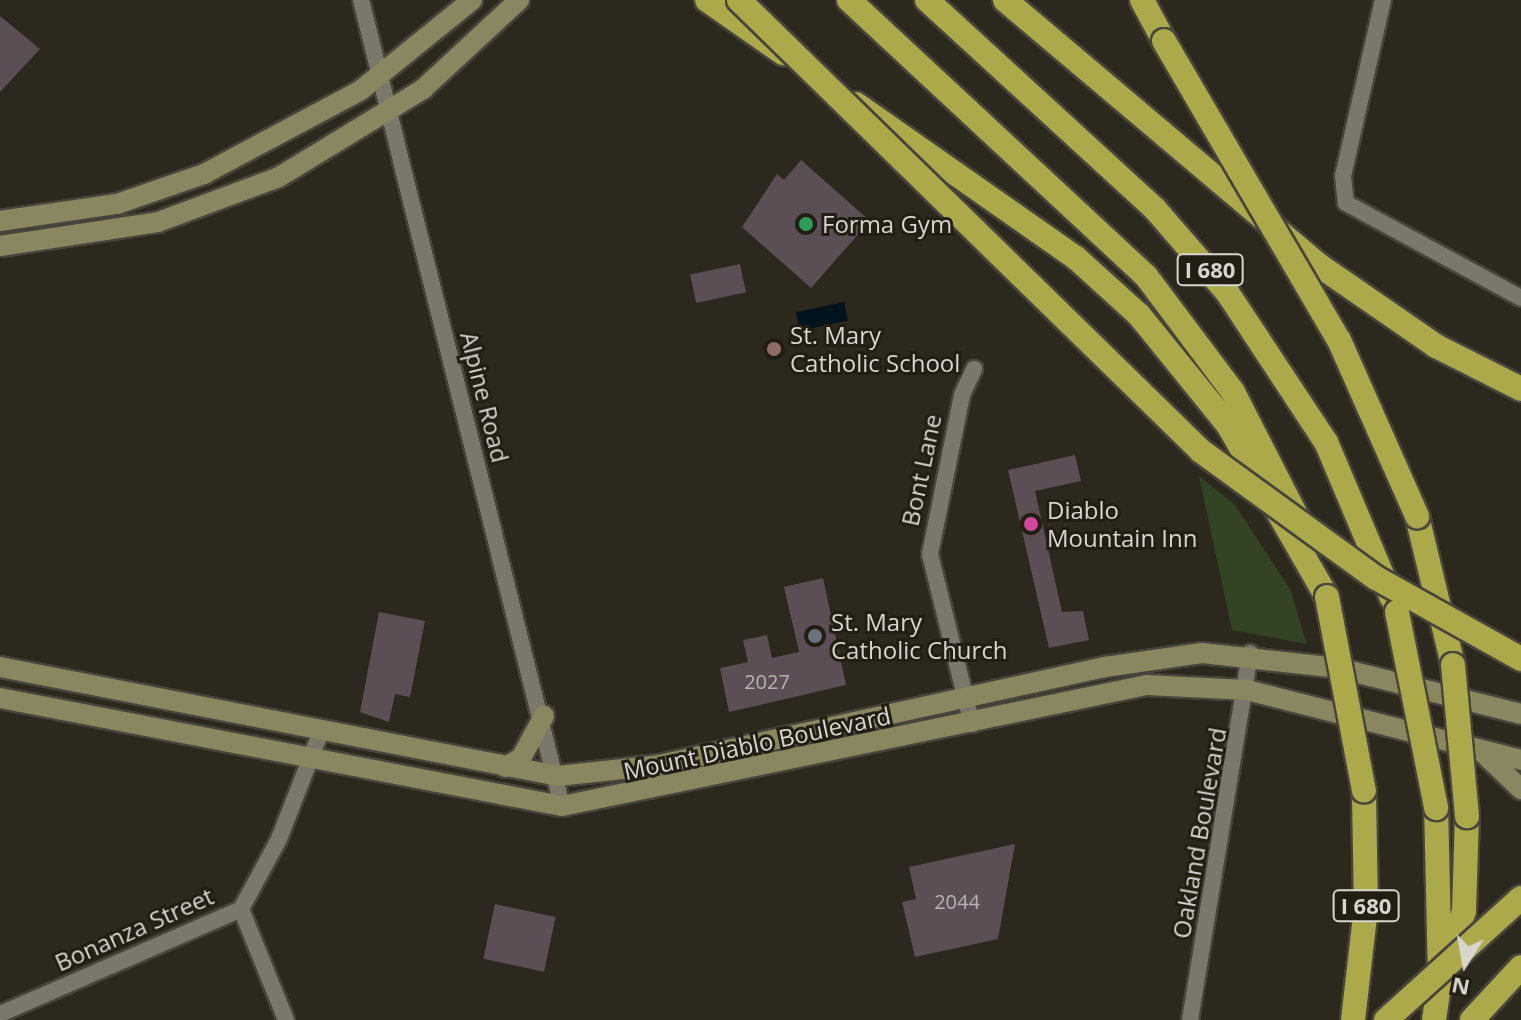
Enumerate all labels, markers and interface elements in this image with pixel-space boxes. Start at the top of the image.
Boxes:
place label: Forma Gym [822,210,952,238]
marker: Forma Gym [797,215,815,233]
road number: I 680 [1176,252,1244,288]
place label: St. Mary Catholic School [790,321,960,377]
street label: Alpine Road [455,329,515,465]
marker: St. Mary Catholic School [765,340,783,358]
street label: Bont Lane [895,411,947,529]
place label: Diablo Mountain Inn [1047,496,1198,552]
marker: Diablo Mountain Inn [1022,515,1040,533]
place label: St. Mary Catholic Church [831,608,1008,664]
marker: St. Mary Catholic Church [806,627,824,645]
house number: 2027 [744,669,790,693]
street label: Mount Diablo Boulevard [621,701,893,785]
street label: Oakland Boulevard [1166,725,1232,941]
street label: Bonanza Street [50,881,218,977]
road number: I 680 [1332,888,1400,924]
house number: 2044 [934,889,980,913]
north arrow [1425,924,1505,1004]
text: N [1449,971,1472,1004]

